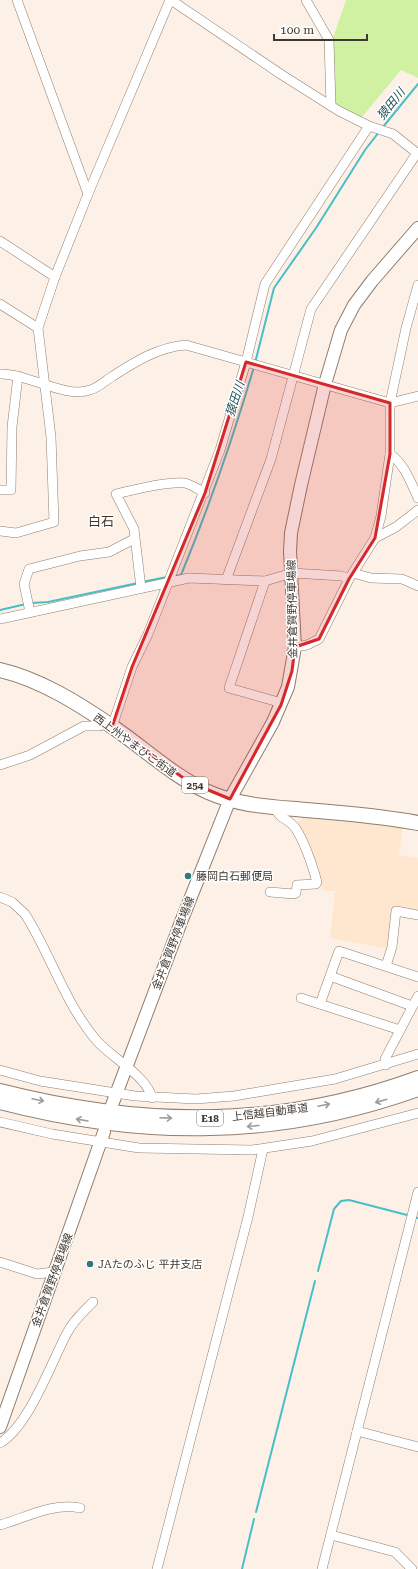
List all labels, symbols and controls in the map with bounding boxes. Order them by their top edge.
scale bar [274,16,367,42]
text: 100 m [280,23,314,37]
water label: 猿田川 [374,84,409,122]
water label: 猿田川 [223,378,248,418]
district label: 白石 [88,514,114,529]
street label: 金井倉賀野停車場線 [285,559,300,659]
street label: 西上州やまびこ街道 [91,711,179,780]
road number: 254 [182,777,208,793]
place label: 藤岡白石郵便局 [196,870,273,883]
marker: 藤岡白石郵便局 [183,871,193,881]
street label: 金井倉賀野停車場線 [150,895,197,992]
one-way arrow [31,1097,44,1105]
one-way arrow [375,1098,388,1105]
one-way arrow [317,1100,330,1108]
street label: 上信越自動車道 [231,1101,309,1124]
road number: E18 [197,1110,223,1126]
one-way arrow [159,1114,172,1121]
one-way arrow [76,1116,89,1124]
one-way arrow [247,1122,260,1130]
street label: 金井倉賀野停車場線 [29,1231,76,1329]
place label: JAたのふじ 平井支店 [98,1258,202,1271]
marker: JAたのふじ 平井支店 [85,1259,95,1269]

